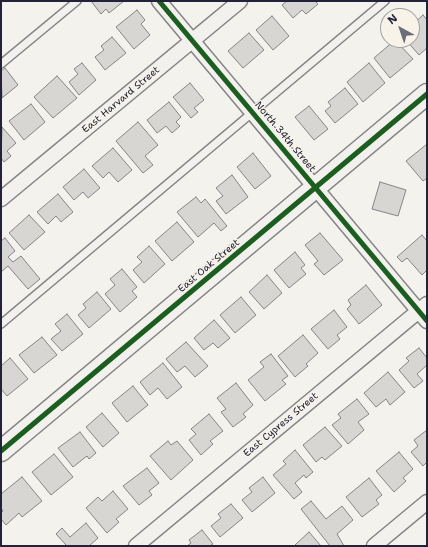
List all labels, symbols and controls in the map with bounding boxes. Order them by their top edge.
north arrow [380,8,420,48]
text: N [384,11,401,28]
street label: East Harvard Street [80,64,162,136]
street label: North 34th Street [252,99,318,175]
street label: East Oak Street [176,237,242,295]
street label: East Cypress Street [241,390,321,460]

